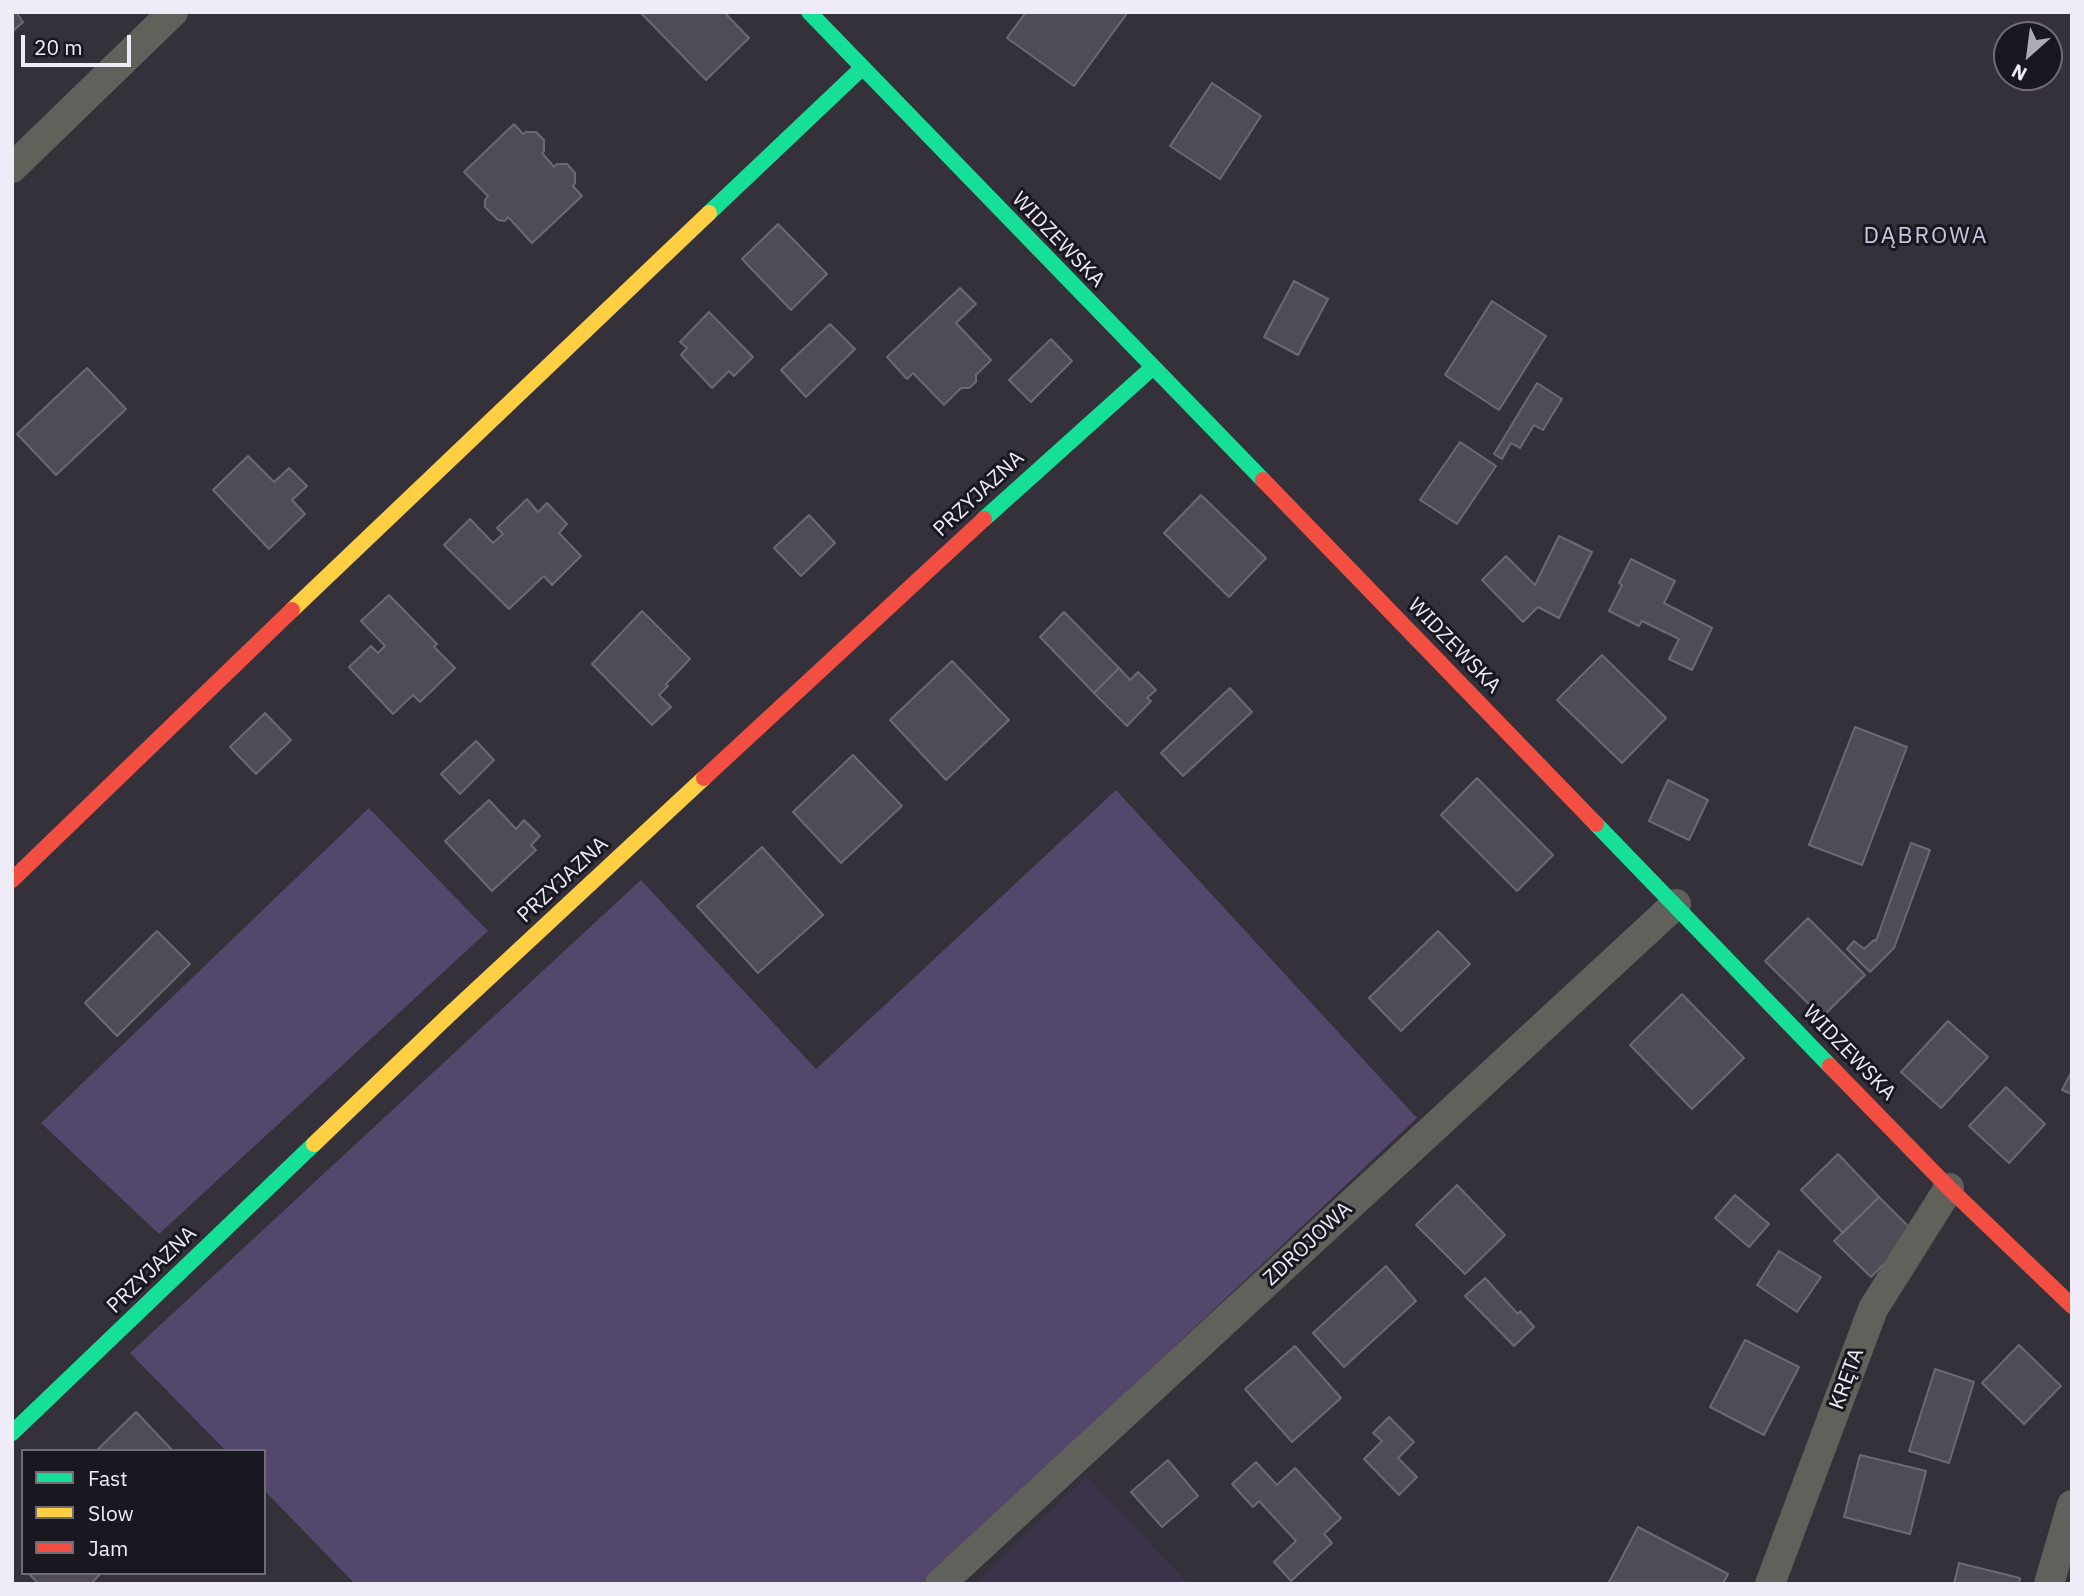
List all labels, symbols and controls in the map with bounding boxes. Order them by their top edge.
scale bar [24,21,135,65]
north arrow [1993,21,2063,91]
text: 20 m [34,33,83,61]
text: N [2007,59,2031,87]
street label: WIDZEWSKA [1006,187,1110,293]
district label: DĄBROWA [1864,222,1988,250]
street label: PRZYJAZNA [929,446,1029,542]
street label: WIDZEWSKA [1402,593,1506,699]
street label: PRZYJAZNA [513,832,613,928]
street label: WIDZEWSKA [1797,1000,1901,1106]
street label: ZDROJOWA [1259,1197,1357,1291]
street label: PRZYJAZNA [102,1221,202,1319]
street label: KRĘTA [1824,1345,1870,1413]
legend [21,1449,266,1575]
text: Fast [88,1464,128,1492]
text: Slow [88,1499,134,1527]
text: Jam [88,1534,128,1562]

